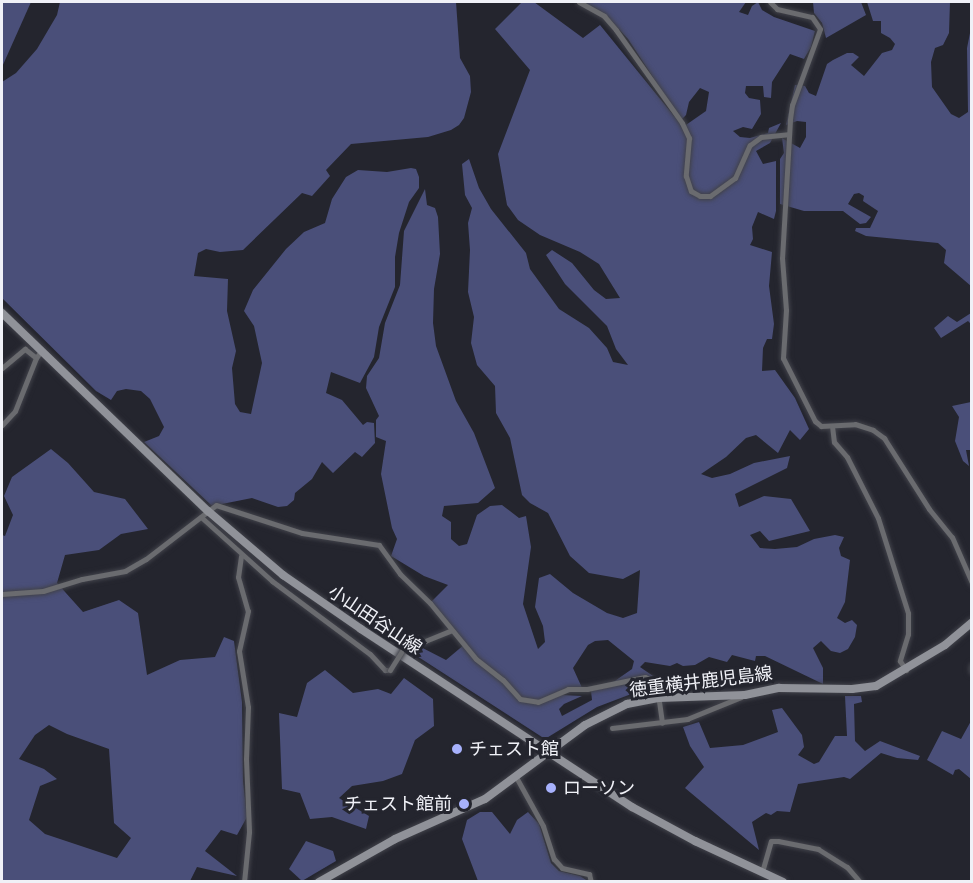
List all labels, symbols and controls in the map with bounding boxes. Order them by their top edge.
street label: 小山田谷山線 [324,581,426,659]
street label: 徳重横井鹿児島線 [628,663,774,701]
place label: チェスト館 [469,738,559,760]
marker: チェスト館 [450,742,464,756]
place label: ローソン [563,777,635,799]
marker: ローソン [544,781,558,795]
place label: チェスト館前 [344,793,452,815]
marker: チェスト館前 [457,797,471,811]

